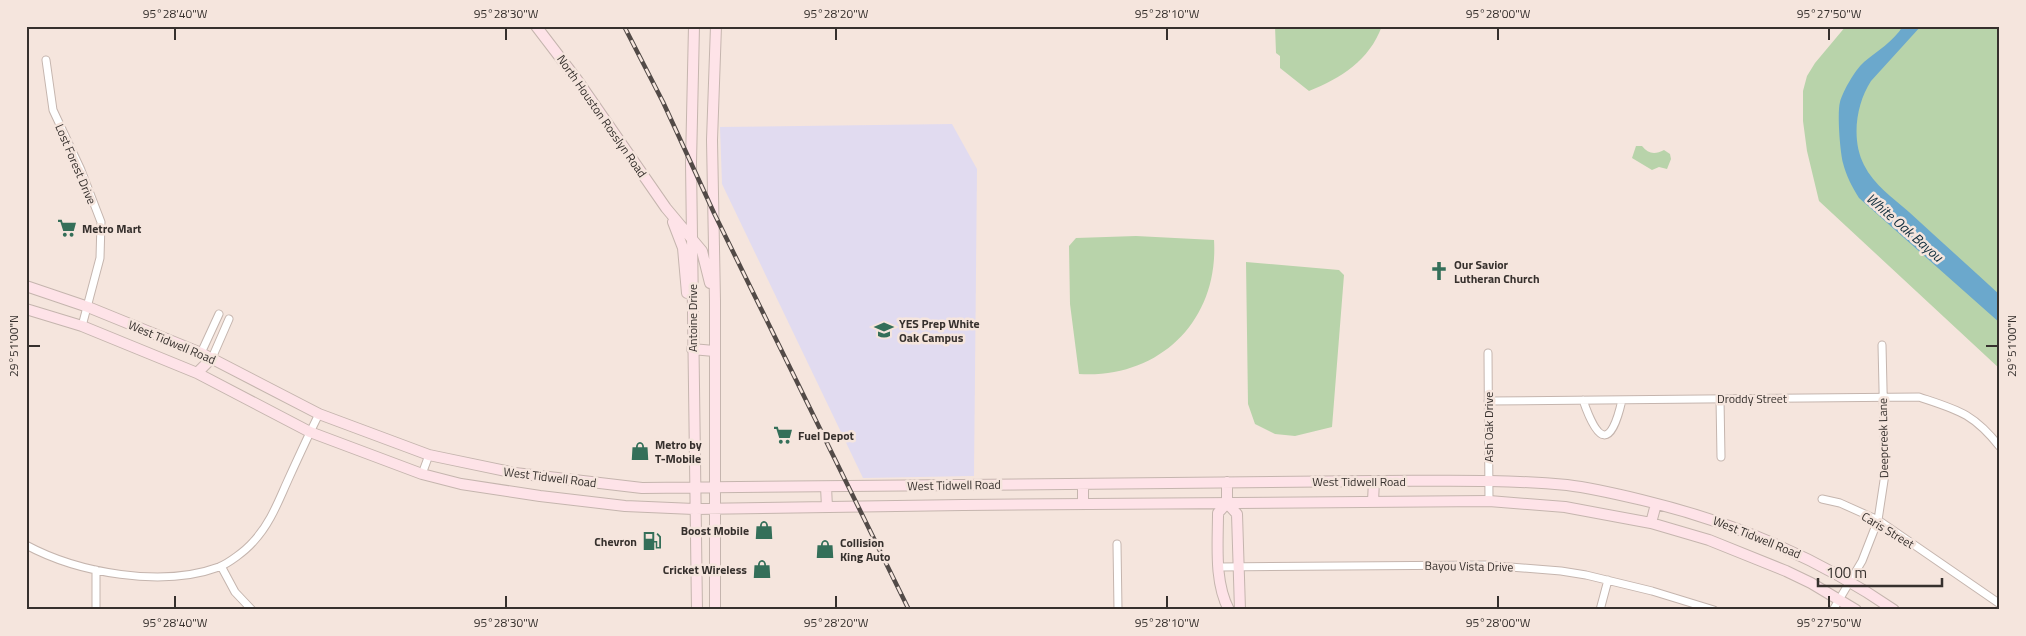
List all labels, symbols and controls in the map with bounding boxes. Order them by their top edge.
text: 95°28'40"W [143,4,208,23]
text: 95°28'30"W [474,4,539,23]
text: 95°28'20"W [804,4,869,23]
text: 95°28'10"W [1135,4,1200,23]
text: 95°28'00"W [1466,4,1531,23]
text: 95°27'50"W [1797,4,1862,23]
street label: North Houston Rosslyn Road [552,51,652,181]
street label: Lost Forest Drive [51,121,101,207]
water label: White Oak Bayou [1862,188,1949,267]
supermarket icon: Metro Mart [56,217,78,239]
place label: Metro Mart [82,219,142,238]
place label: Our Savior Lutheran Church [1454,255,1540,288]
church icon: Our Savior Lutheran Church [1428,260,1450,282]
street label: Antoine Drive [683,284,702,352]
place label: YES Prep White Oak Campus [899,314,980,347]
text: 29°51'00"N [4,315,23,377]
street label: West Tidwell Road [125,315,219,369]
text: 29°51'00"N [2002,315,2021,377]
school or university icon: YES Prep White Oak Campus [873,319,895,341]
street label: Droddy Street [1717,389,1788,408]
street label: Ash Oak Drive [1479,392,1498,462]
street label: Deepcreek Lane [1873,398,1893,478]
supermarket icon: Fuel Depot [772,424,794,446]
place label: Fuel Depot [798,426,855,445]
place label: Metro by T-Mobile [655,435,702,468]
shop icon: Metro by T-Mobile [629,440,651,462]
street label: West Tidwell Road [502,462,598,492]
street label: West Tidwell Road [1312,472,1406,491]
street label: West Tidwell Road [907,475,1001,495]
street label: Caris Street [1858,507,1919,554]
street label: West Tidwell Road [1710,511,1804,563]
shop icon: Boost Mobile [753,519,775,541]
place label: Boost Mobile [681,521,749,540]
fuel station icon: Chevron [641,530,663,552]
place label: Chevron [594,532,637,551]
place label: Collision King Auto [840,533,891,566]
shop icon: Collision King Auto [814,538,836,560]
street label: Bayou Vista Drive [1424,556,1514,576]
scale bar [1818,556,1942,588]
shop icon: Cricket Wireless [751,558,773,580]
place label: Cricket Wireless [663,560,747,579]
text: 100 m [1826,561,1867,584]
text: 95°28'40"W [143,613,208,632]
text: 95°28'30"W [474,613,539,632]
text: 95°28'20"W [804,613,869,632]
text: 95°28'10"W [1135,613,1200,632]
text: 95°28'00"W [1466,613,1531,632]
text: 95°27'50"W [1797,613,1862,632]

